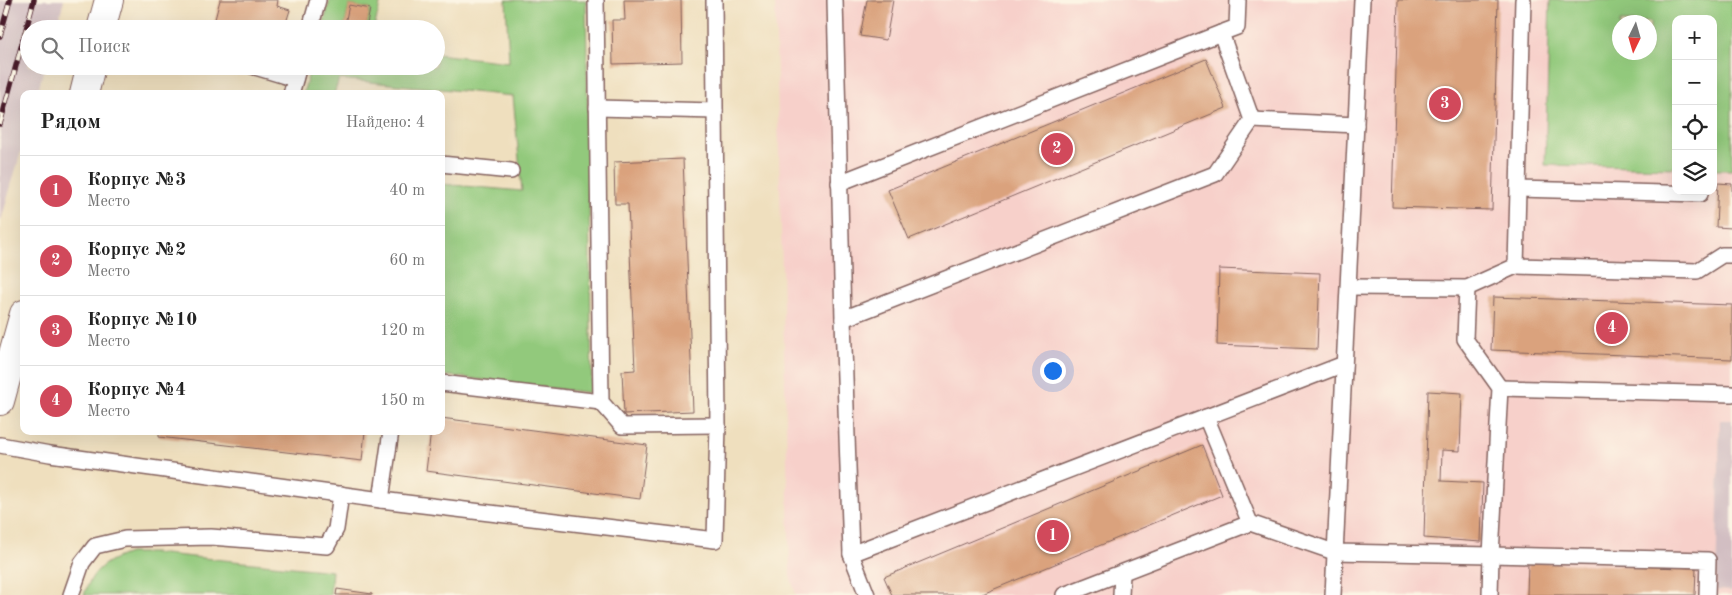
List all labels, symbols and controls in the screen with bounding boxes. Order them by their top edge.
north arrow [1612,15,1657,60]
map controls [1672,15,1717,195]
button: + [1672,15,1717,60]
search box [20,20,445,75]
icon: search [38,34,66,62]
text: Поиск [78,38,130,57]
button: − [1672,60,1717,105]
pin: 3 [1429,85,1461,123]
button: locate [1672,105,1717,150]
text: Рядом [40,112,101,133]
text: Найдено: 4 [346,115,425,131]
pin: 2 [1041,130,1073,168]
button: layers [1672,150,1717,195]
text: Корпус №3 [87,171,186,190]
text: 1 [51,183,61,199]
text: 40 m [389,183,425,199]
text: Место [87,194,130,210]
text: Корпус №2 [87,241,186,260]
text: 2 [51,253,61,269]
text: 60 m [389,253,425,269]
text: Место [87,264,130,280]
pin: 4 [1596,309,1628,347]
text: Корпус №10 [87,311,197,330]
text: 3 [51,323,61,339]
text: 120 m [380,323,425,339]
text: Место [87,334,130,350]
your location [1040,358,1066,384]
text: Корпус №4 [87,381,186,400]
text: 4 [51,393,61,409]
text: 150 m [380,393,425,409]
text: Место [87,404,130,420]
pin: 1 [1037,517,1069,555]

